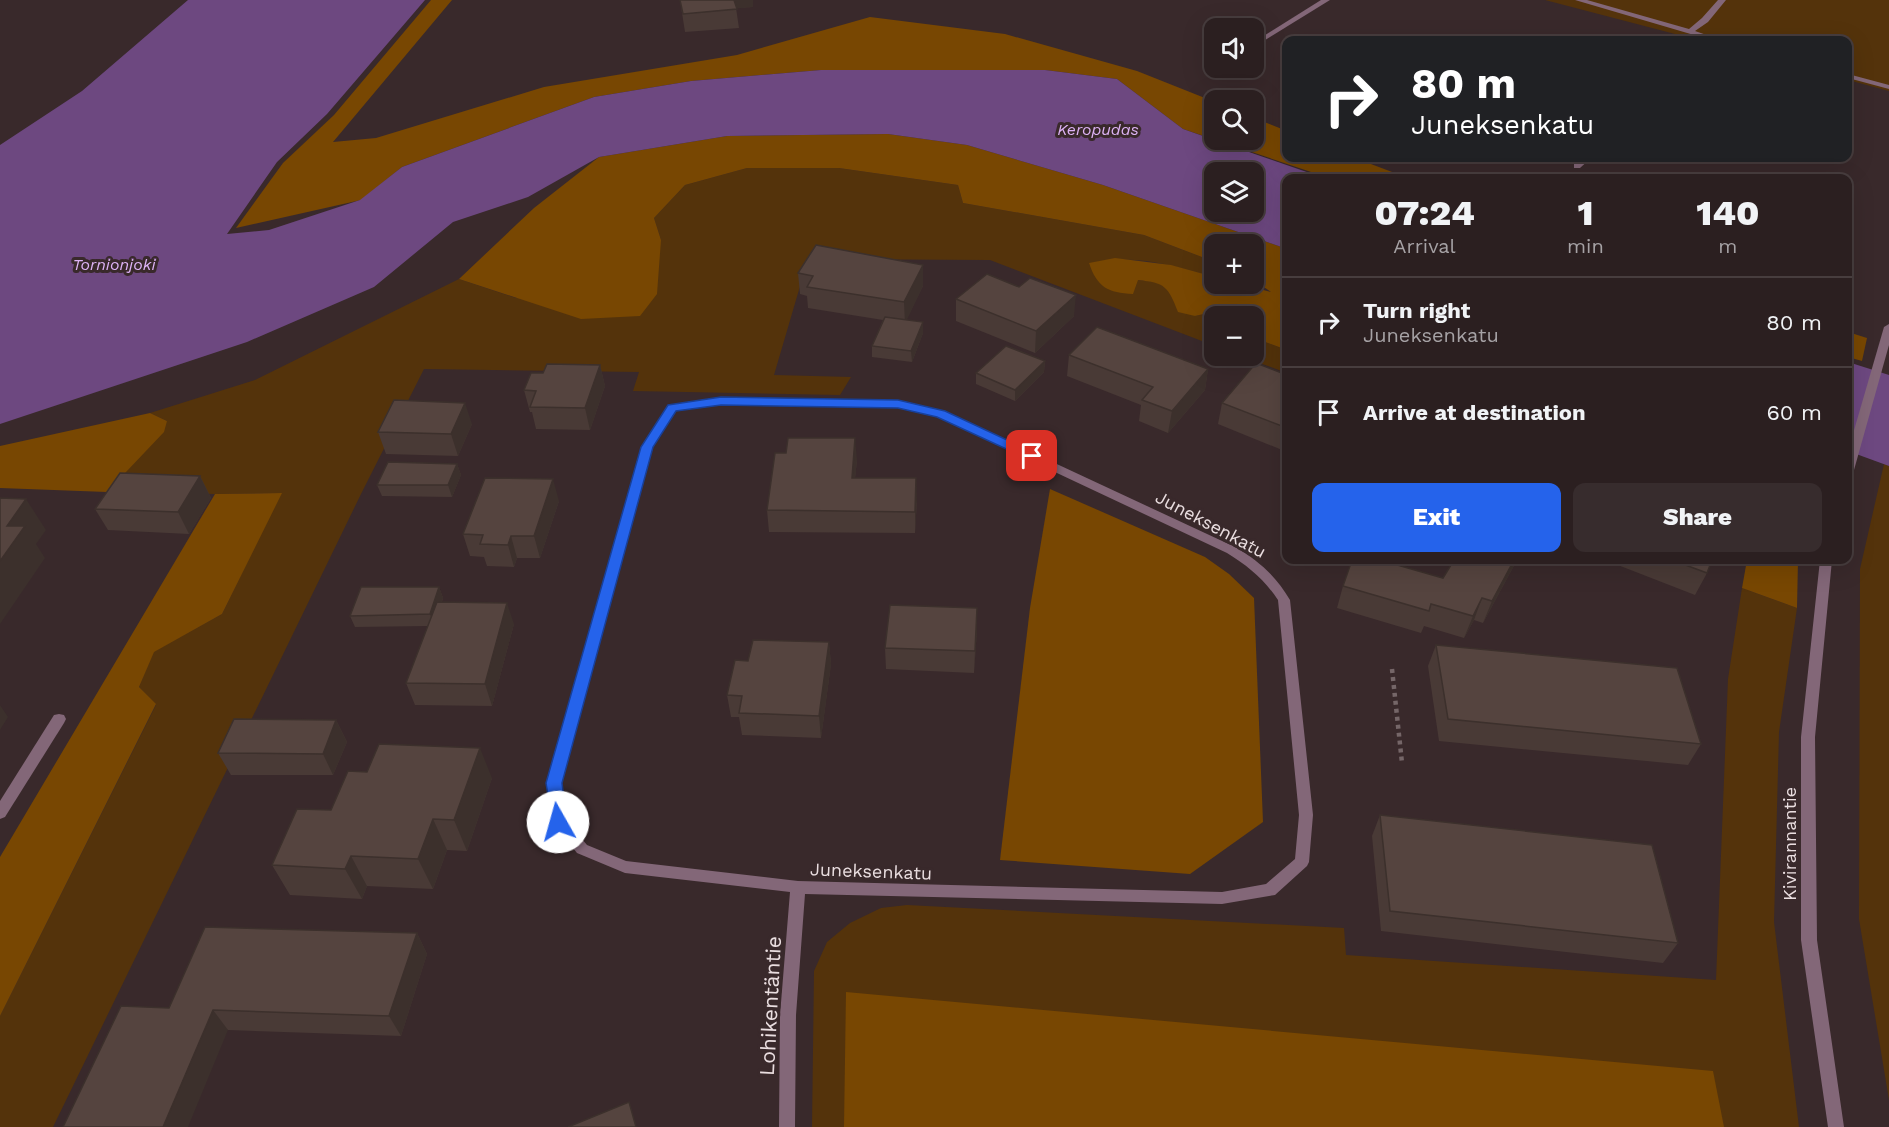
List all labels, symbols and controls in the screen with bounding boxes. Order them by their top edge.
map controls [1204,18,1264,366]
button: sound [1204,18,1264,78]
text: 80 m [1411,59,1516,108]
icon: right [1312,60,1390,138]
button: search [1204,90,1264,150]
text: Juneksenkatu [1411,109,1594,141]
water label: Keropudas [1057,120,1139,139]
button: layers [1204,162,1264,222]
text: 07:24 [1374,192,1475,234]
text: 1 [1577,192,1593,234]
text: 140 [1696,192,1760,234]
button: + [1204,234,1264,294]
text: Arrival [1393,234,1456,258]
text: min [1567,234,1604,258]
text: m [1718,234,1737,258]
water label: Tornionjoki [72,255,156,274]
text: Turn right [1363,298,1470,323]
button: − [1204,306,1264,366]
icon: right [1312,306,1345,339]
text: 80 m [1766,310,1822,335]
text: Juneksenkatu [1363,323,1499,347]
icon: arrive [1312,396,1345,429]
text: Arrive at destination [1363,400,1586,425]
text: 60 m [1766,400,1822,425]
pin [1006,430,1057,481]
icon: arrive [1015,439,1048,472]
button: Exit [1312,483,1561,552]
button: Share [1573,483,1822,552]
street label: Juneksenkatu [1152,486,1270,562]
street label: Kivirannantie [1779,787,1800,901]
position arrow [526,790,590,854]
street label: Juneksenkatu [810,858,932,884]
street label: Lohikentäntie [754,935,786,1077]

